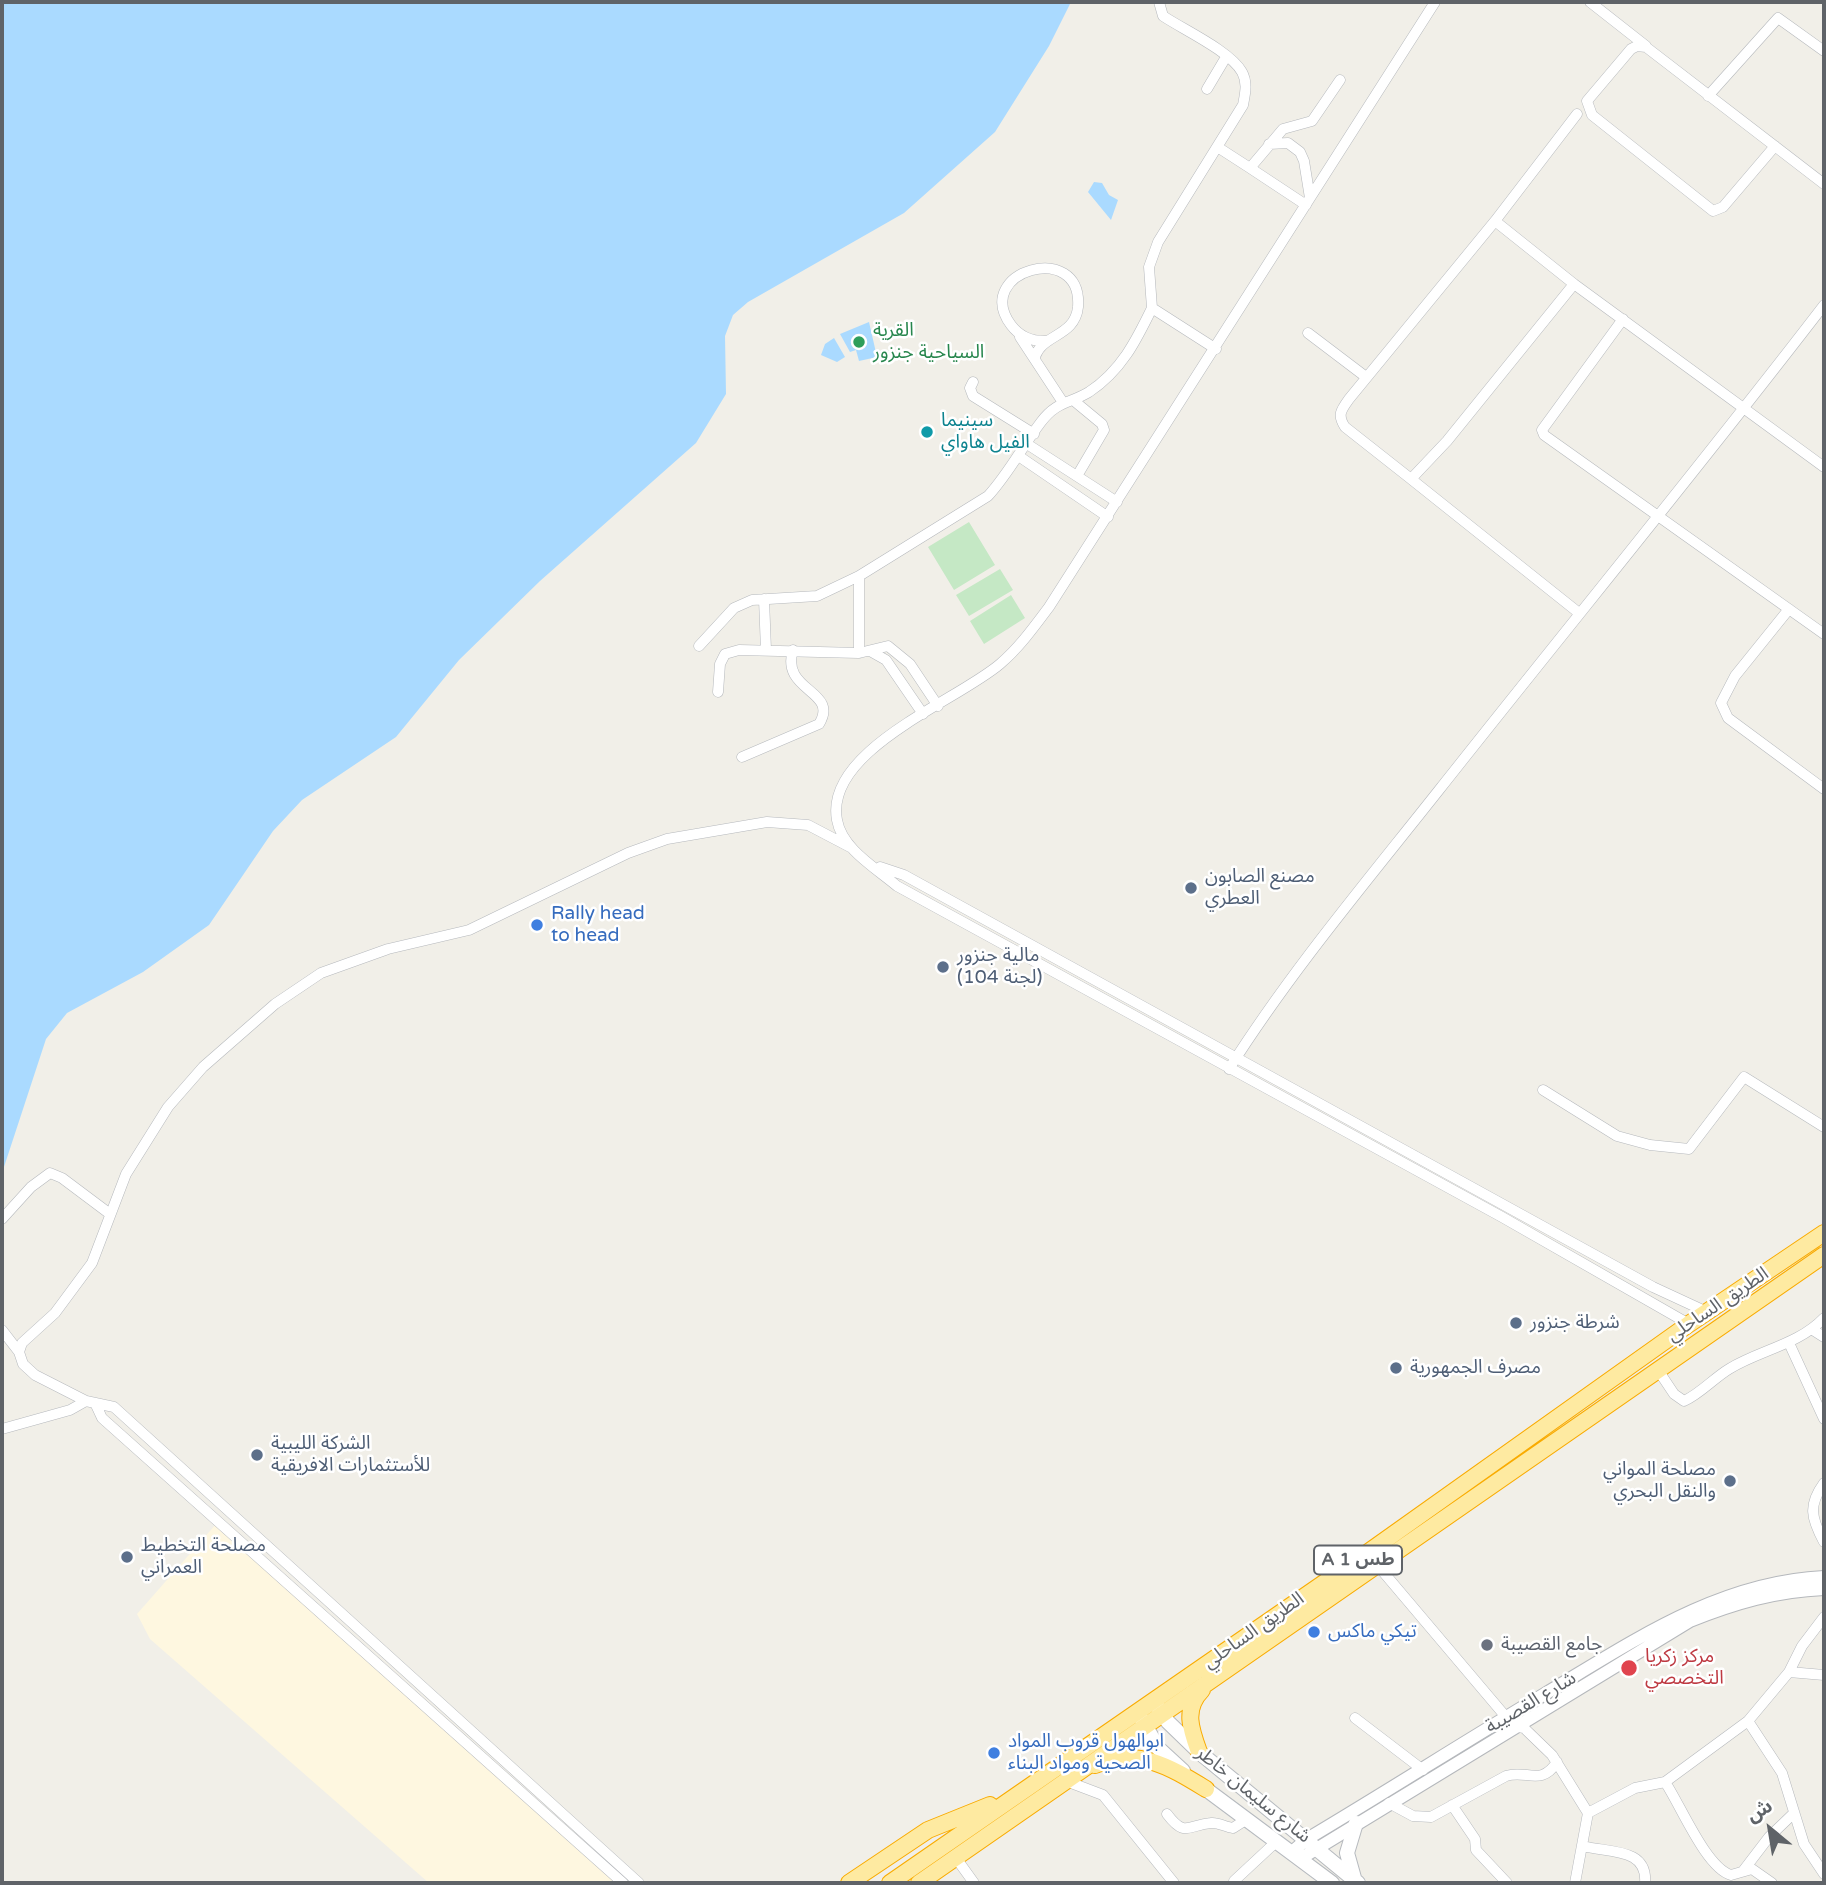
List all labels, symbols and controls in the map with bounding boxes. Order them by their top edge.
place label: القرية السياحية جنزور [873,320,984,364]
marker: القرية السياحية جنزور [851,334,867,350]
place label: سينيما الفيل هاواي [941,410,1030,454]
marker: سينيما الفيل هاواي [919,424,935,440]
place label: مصنع الصابون العطري [1205,866,1315,910]
marker: مصنع الصابون العطري [1183,880,1199,896]
place label: Rally head to head [551,903,645,947]
marker: Rally head to head [529,917,545,933]
place label: مالية جنزور (لجنة 104) [957,945,1042,989]
marker: مالية جنزور (لجنة 104) [935,959,951,975]
street label: الطريق الساحلي [1663,1263,1773,1347]
place label: شرطة جنزور [1530,1312,1620,1334]
marker: شرطة جنزور [1508,1315,1524,1331]
place label: مصرف الجمهورية [1410,1357,1541,1379]
marker: مصرف الجمهورية [1388,1360,1404,1376]
place label: الشركة الليبية للأستثمارات الافريقية [271,1433,430,1477]
marker: الشركة الليبية للأستثمارات الافريقية [249,1447,265,1463]
place label: مصلحة المواني والنقل البحري [1603,1459,1716,1503]
marker: مصلحة المواني والنقل البحري [1722,1473,1738,1489]
place label: مصلحة التخطيط العمراني [141,1535,266,1579]
road number: A 1 طس [1314,1546,1402,1574]
marker: مصلحة التخطيط العمراني [119,1549,135,1565]
street label: الطريق الساحلي [1199,1588,1309,1674]
place label: تيكي ماكس [1328,1621,1417,1643]
marker: تيكي ماكس [1306,1624,1322,1640]
place label: جامع القصيبة [1501,1634,1602,1656]
marker: جامع القصيبة [1479,1637,1495,1653]
place label: مركز زكريا التخصصي [1645,1646,1724,1690]
marker: مركز زكريا التخصصي [1619,1658,1639,1678]
street label: شارع القصيبة [1482,1667,1580,1739]
place label: ابوالهول قروب المواد الصحية ومواد البناء [1008,1731,1164,1775]
street label: شارع سليمان خاطر [1191,1742,1315,1848]
marker: ابوالهول قروب المواد الصحية ومواد البناء [986,1745,1002,1761]
north arrow [1735,1794,1805,1864]
text: ش [1743,1795,1776,1827]

